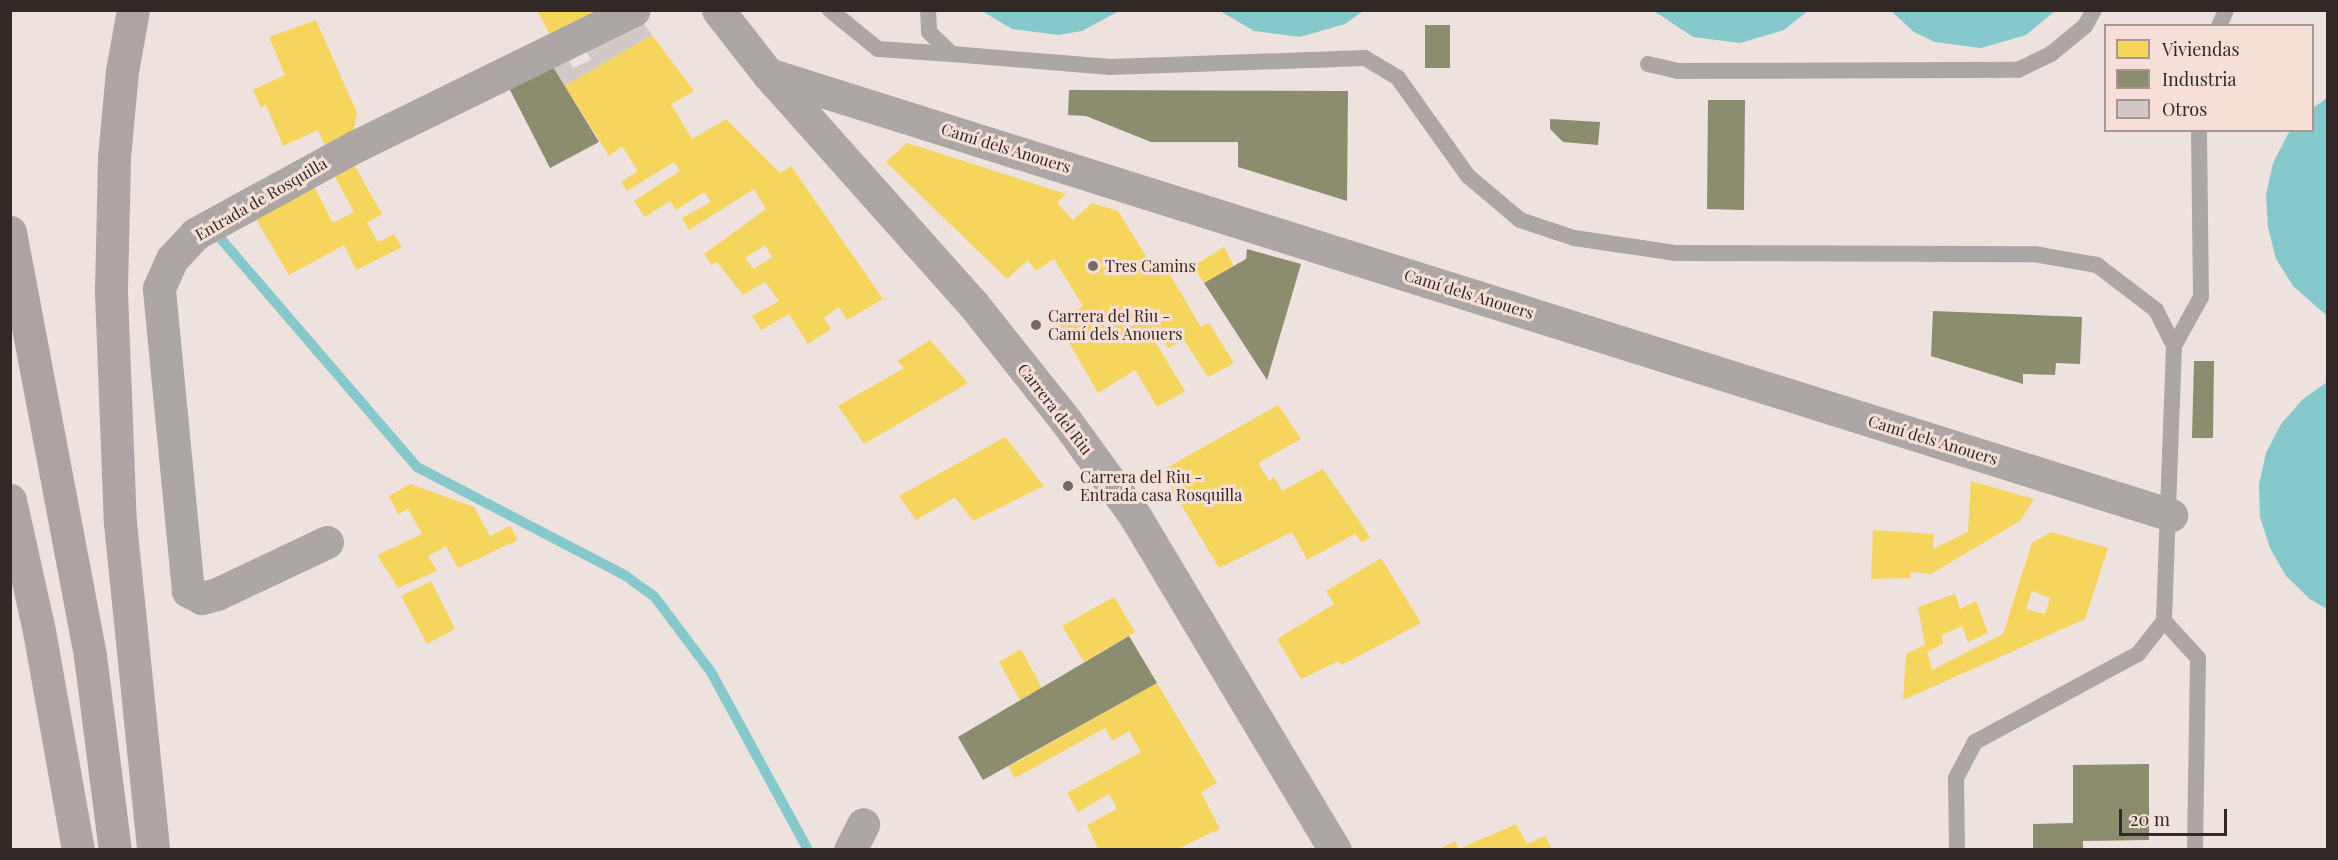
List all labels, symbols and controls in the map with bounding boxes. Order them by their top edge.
legend [2104,24,2314,132]
text: Viviendas [2162,37,2240,61]
text: Industria [2162,67,2236,91]
text: Otros [2162,97,2207,121]
street label: Camí dels Anouers [939,119,1073,177]
street label: Entrada de Rosquilla [192,153,330,245]
place label: Tres Camins [1105,256,1196,276]
marker: Tres Camins [1086,259,1100,273]
street label: Camí dels Anouers [1402,265,1536,323]
place label: Carrera del Riu - Camí dels Anouers [1048,306,1183,344]
marker: Carrera del Riu - Camí dels Anouers [1029,318,1043,332]
street label: Carrera del Riu [1013,360,1097,458]
street label: Camí dels Anouers [1866,411,2000,469]
place label: Carrera del Riu - Entrada casa Rosquilla [1080,467,1243,505]
marker: Carrera del Riu - Entrada casa Rosquilla [1061,479,1075,493]
scale bar [2122,797,2230,835]
text: 20 m [2130,807,2170,831]

